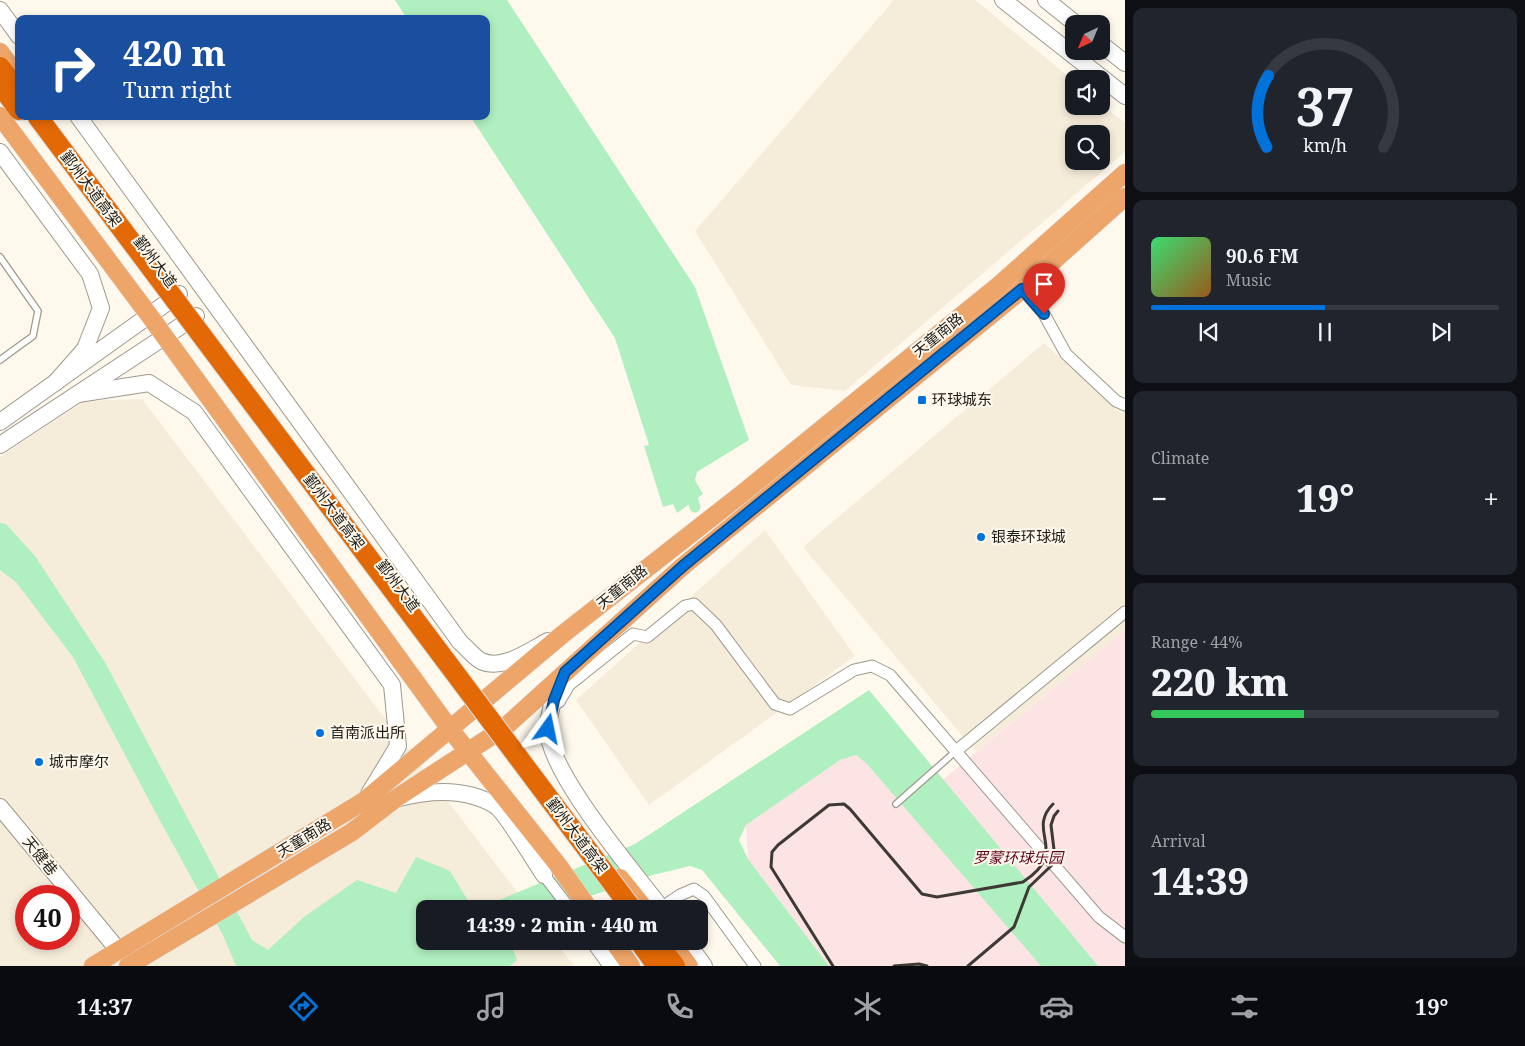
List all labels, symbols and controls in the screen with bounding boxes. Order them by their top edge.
north arrow [1065,15,1110,60]
map controls [1065,15,1110,170]
text: 420 m [123,29,226,76]
icon: right [40,35,105,100]
button: sound [1065,70,1110,115]
text: 37 [1296,70,1354,141]
text: Turn right [123,74,232,104]
button: search [1065,125,1110,170]
text: km/h [1303,133,1347,157]
street label: 鄞州大道高架 [57,146,127,230]
street label: 鄞州大道 [130,231,182,291]
text: 90.6 FM [1226,243,1299,269]
pin [1023,263,1065,314]
text: Music [1226,269,1271,291]
icon: arrive [1030,270,1058,298]
street label: 天童南路 [908,308,967,361]
icon: previous [1195,318,1223,346]
icon: pause [1311,318,1339,346]
icon: next [1427,318,1455,346]
place label: 环球城东 [932,389,992,409]
marker: 环球城东 [916,394,928,406]
text: Climate [1151,447,1209,469]
street label: 鄞州大道高架 [300,469,370,553]
text: 19° [1296,471,1354,523]
text: − [1151,479,1167,517]
text: + [1483,479,1499,517]
place label: 银泰环球城 [991,526,1066,546]
marker: 银泰环球城 [975,531,987,543]
street label: 鄞州大道 [373,555,425,615]
street label: 天童南路 [592,560,651,613]
text: Range · 44% [1151,631,1243,653]
text: 220 km [1151,655,1289,707]
position arrow [521,702,573,754]
place label: 首南派出所 [330,722,405,742]
marker: 首南派出所 [314,727,326,739]
place label: 城市摩尔 [49,751,109,771]
marker: 城市摩尔 [33,756,45,768]
street label: 鄞州大道高架 [543,793,613,877]
street label: 天童南路 [273,813,334,861]
text: Arrival [1151,830,1206,852]
street label: 天健巷 [19,832,63,879]
park label: 罗蒙环球乐园 [973,847,1065,867]
text: 14:39 [1151,854,1249,906]
speed limit sign: 40 [15,885,80,950]
text: 14:39 · 2 min · 440 m [466,912,658,938]
icon: directions [286,989,321,1024]
icon: music [474,989,509,1024]
icon: phone [662,989,697,1024]
icon: climate [850,989,885,1024]
icon: car [1039,989,1074,1024]
icon: filters [1227,989,1262,1024]
text: 14:37 [77,991,133,1021]
text: 19° [1415,991,1448,1021]

